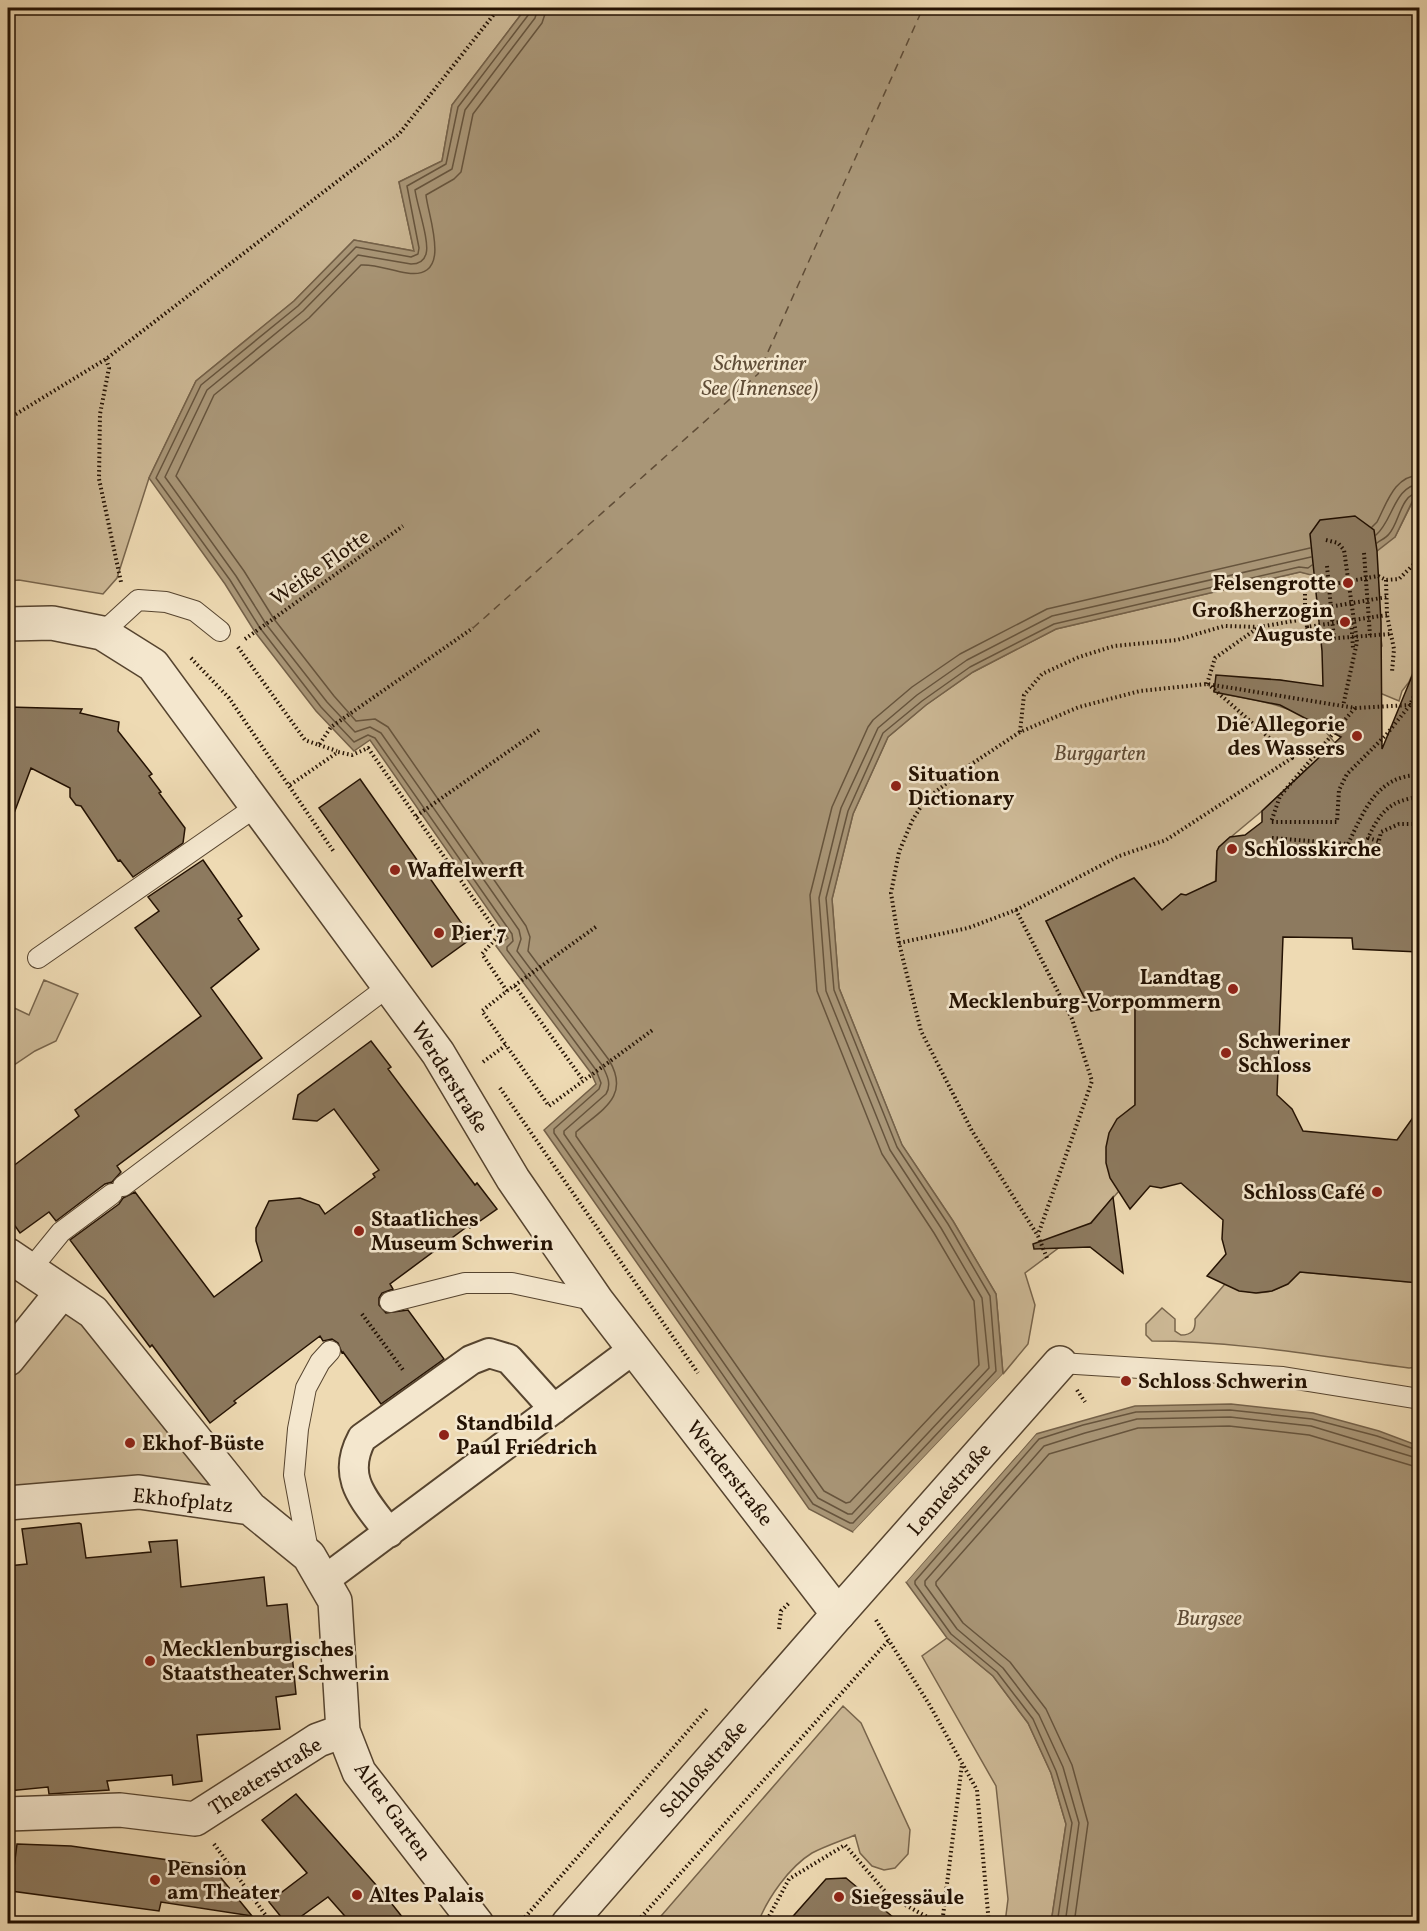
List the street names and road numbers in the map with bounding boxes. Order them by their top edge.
street label: Weiße Flotte [265,523,377,613]
street label: Werderstraße [403,1016,495,1139]
street label: Werderstraße [678,1415,779,1533]
street label: Lennéstraße [902,1437,999,1543]
street label: Ekhofplatz [131,1482,235,1521]
street label: Schloßstraße [653,1715,755,1825]
street label: Theaterstraße [204,1731,328,1824]
street label: Alter Garten [346,1757,437,1867]

